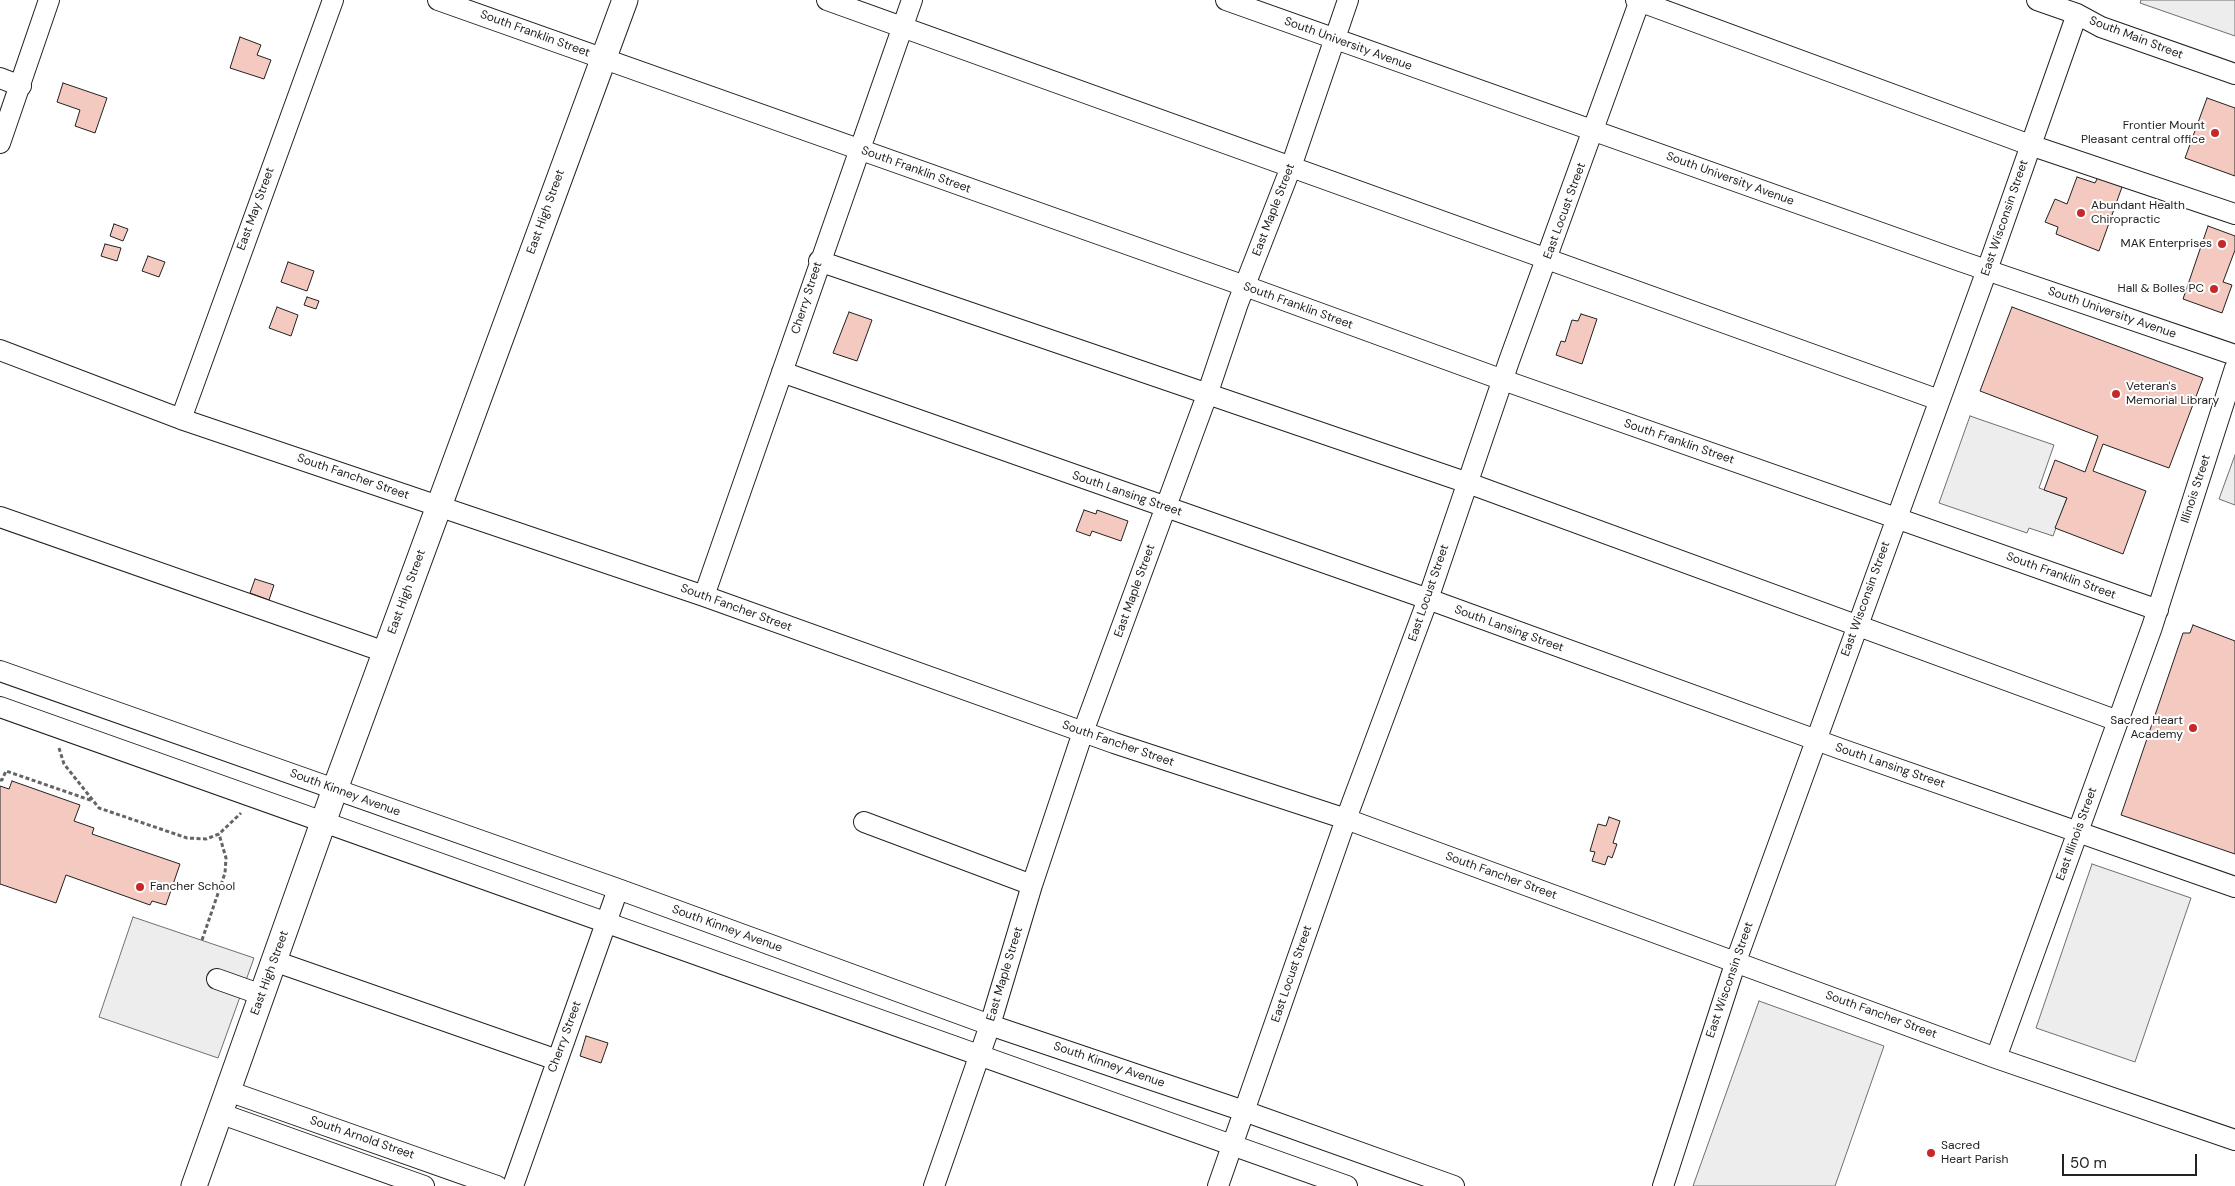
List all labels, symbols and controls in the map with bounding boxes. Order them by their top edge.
street label: South Franklin Street [478,7,592,61]
street label: South Main Street [2087,13,2185,63]
street label: South University Avenue [1282,14,1414,74]
place label: Frontier Mount Pleasant central office [2081,119,2205,147]
marker: Frontier Mount Pleasant central office [2209,127,2221,139]
street label: South Franklin Street [859,143,973,197]
street label: South University Avenue [1664,149,1796,209]
street label: East Wisconsin Street [1978,158,2032,278]
street label: East Locust Street [1541,161,1589,261]
street label: East Maple Street [1250,162,1298,258]
street label: East May Street [234,166,278,252]
street label: East High Street [524,168,568,256]
place label: Abundant Health Chiropractic [2091,199,2185,227]
marker: Abundant Health Chiropractic [2075,207,2087,219]
place label: MAK Enterprises [2121,237,2212,251]
marker: MAK Enterprises [2216,238,2228,250]
street label: Cherry Street [789,260,825,336]
street label: South Franklin Street [1241,279,1355,333]
place label: Hall & Bolles PC [2117,282,2204,296]
marker: Hall & Bolles PC [2208,283,2220,295]
street label: South University Avenue [2046,284,2178,342]
place label: Veteran's Memorial Library [2126,380,2219,408]
marker: Veteran's Memorial Library [2110,388,2122,400]
street label: South Franklin Street [1622,416,1736,468]
street label: South Fancher Street [295,451,411,503]
street label: Illinois Street [2178,453,2214,525]
street label: South Lansing Street [1070,468,1184,520]
street label: East Wisconsin Street [1838,540,1894,658]
street label: East Maple Street [1112,543,1158,639]
street label: East Locust Street [1406,543,1452,643]
street label: East High Street [385,548,429,636]
street label: South Franklin Street [2004,549,2118,603]
street label: South Fancher Street [678,581,794,635]
street label: South Lansing Street [1452,603,1566,655]
place label: Sacred Heart Academy [2110,714,2183,742]
street label: South Fancher Street [1060,718,1176,770]
marker: Sacred Heart Academy [2187,722,2199,734]
street label: South Lansing Street [1833,740,1947,792]
street label: South Kinney Avenue [288,766,402,820]
street label: East Illinois Street [2053,785,2101,883]
street label: South Fancher Street [1443,849,1559,903]
place label: Fancher School [150,880,235,894]
marker: Fancher School [134,881,146,893]
street label: South Kinney Avenue [670,902,784,956]
street label: East Wisconsin Street [1703,920,1757,1040]
street label: East Locust Street [1269,924,1315,1024]
street label: East Maple Street [984,925,1026,1023]
street label: East High Street [248,929,292,1017]
street label: South Fancher Street [1823,988,1939,1042]
street label: Cherry Street [545,999,585,1075]
street label: South Kinney Avenue [1052,1039,1166,1091]
street label: South Arnold Street [308,1113,416,1163]
place label: Sacred Heart Parish [1941,1139,2008,1167]
scale bar [2065,1144,2200,1176]
marker: Sacred Heart Parish [1925,1147,1937,1159]
text: 50 m [2070,1153,2107,1173]

